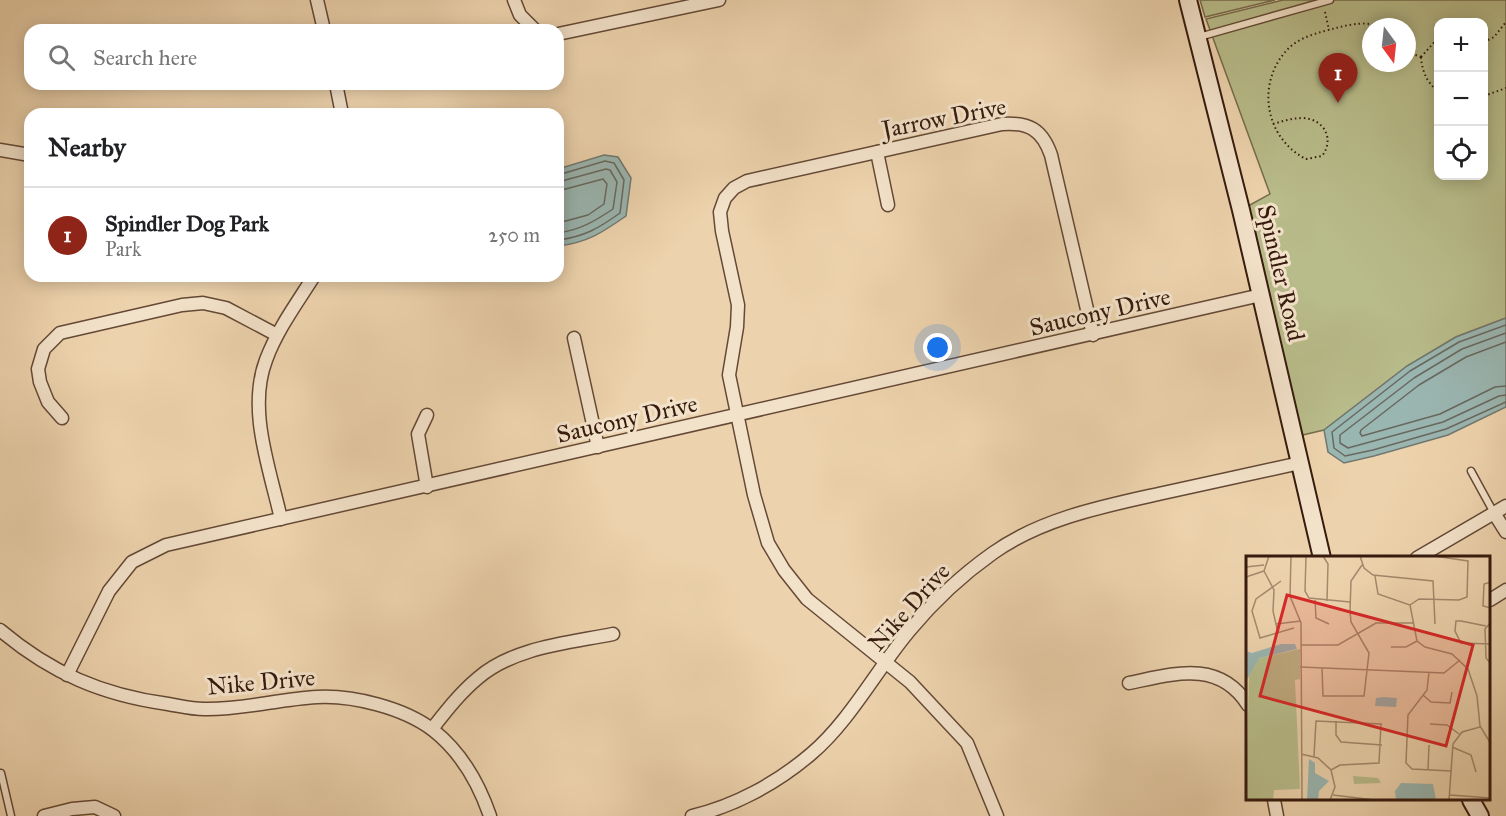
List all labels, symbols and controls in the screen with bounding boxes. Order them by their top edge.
north arrow [1362,18,1416,72]
map controls [1434,18,1488,180]
button: + [1434,18,1488,72]
search box [24,24,564,90]
icon: search [45,41,78,74]
text: Search here [93,44,197,71]
pin: 1 [1318,54,1358,103]
button: − [1434,72,1488,126]
street label: Jarrow Drive [876,91,1009,145]
button: locate [1434,126,1488,180]
text: Nearby [48,131,126,163]
street label: Spindler Road [1251,202,1311,344]
text: Spindler Dog Park [105,210,269,237]
text: 1 [64,223,71,247]
text: 250 m [488,223,540,247]
text: Park [105,237,141,261]
street label: Saucony Drive [1027,281,1173,343]
your location [923,333,952,362]
street label: Saucony Drive [554,388,700,450]
inset map [1246,556,1491,801]
street label: Nike Drive [862,557,956,657]
street label: Nike Drive [206,662,316,702]

